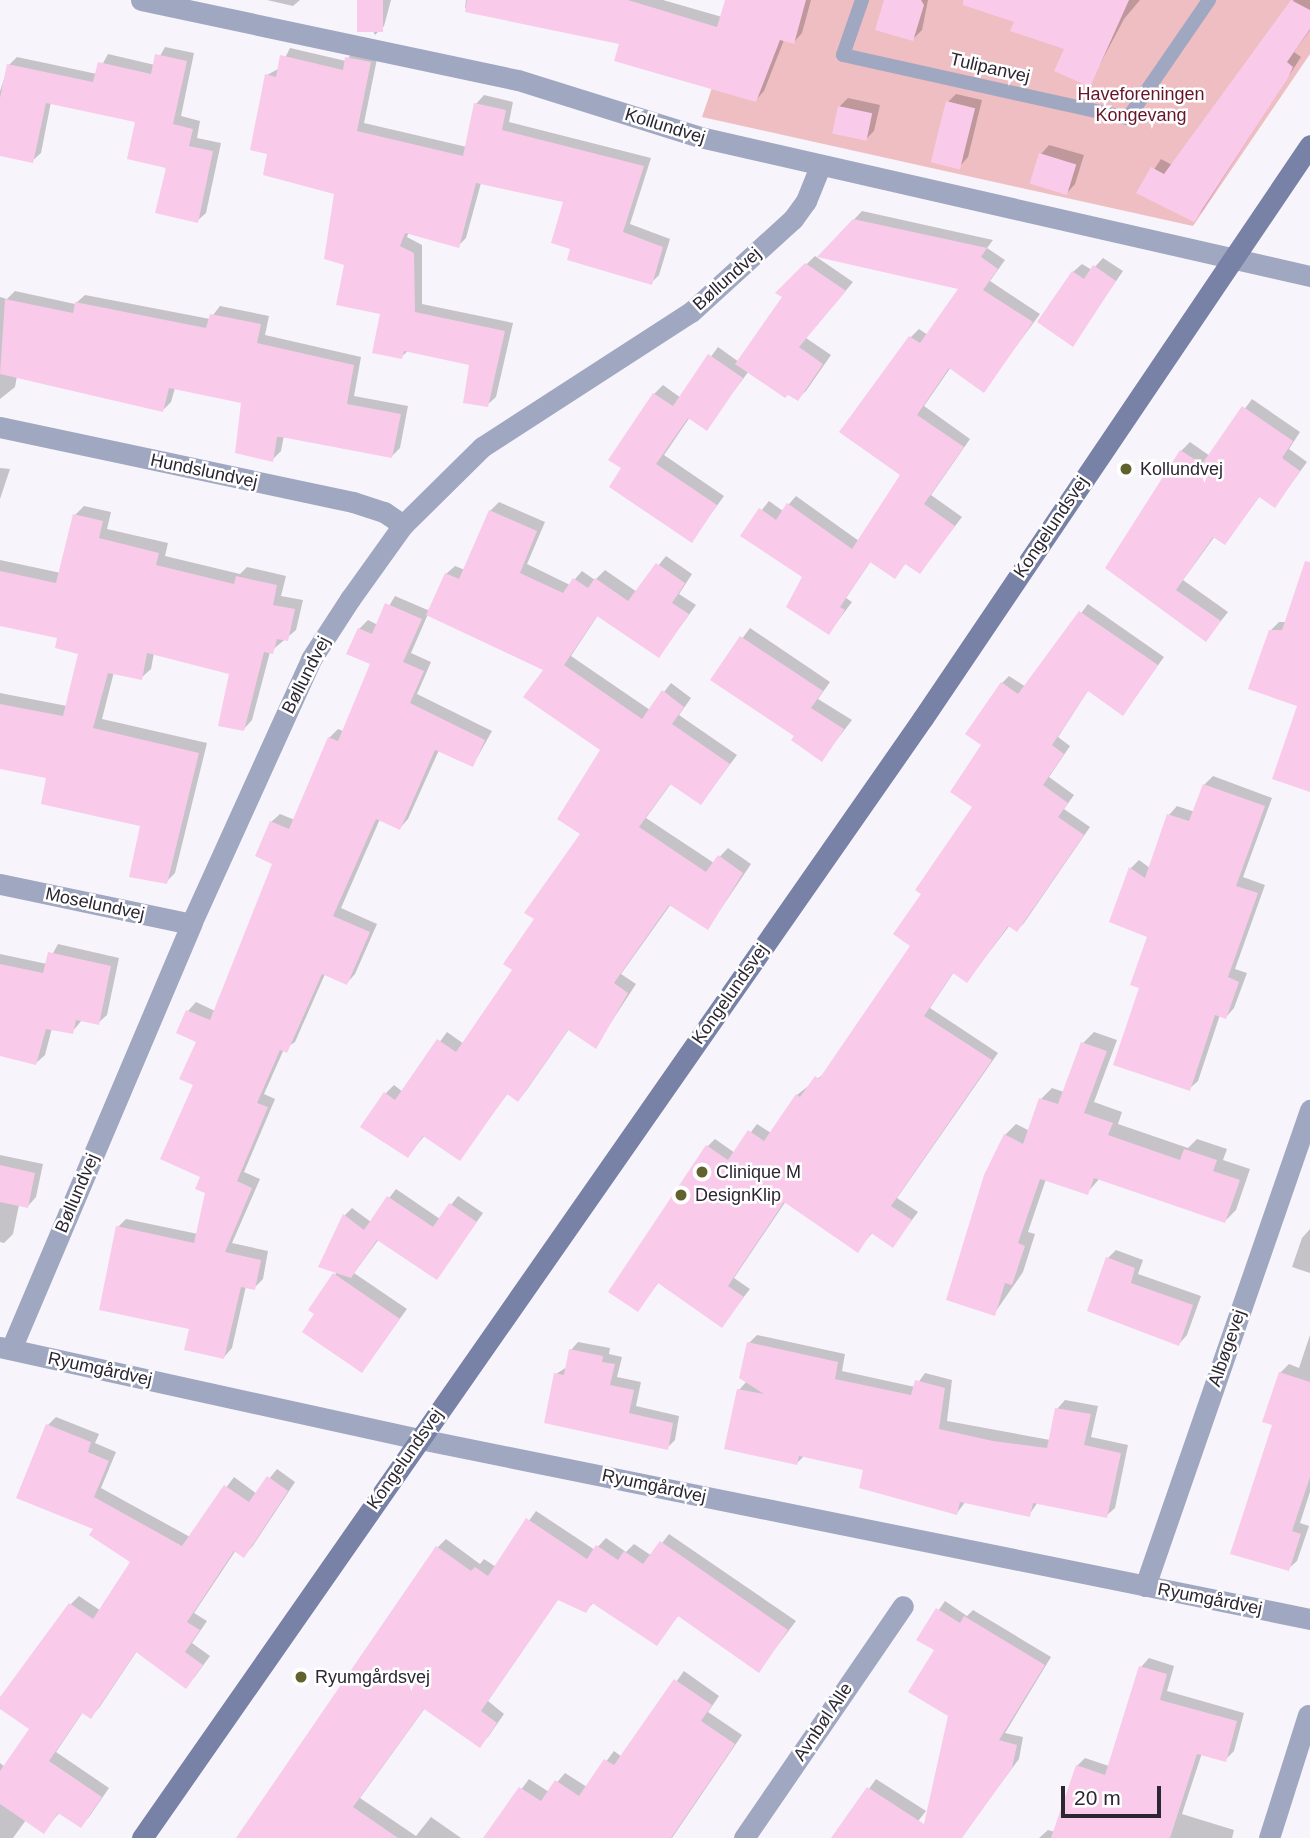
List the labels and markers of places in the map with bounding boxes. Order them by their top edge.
place label: Kollundvej [1140,458,1223,480]
marker: Kollundvej [1118,461,1134,477]
place label: Clinique M [716,1161,801,1183]
marker: Clinique M [694,1164,710,1180]
place label: DesignKlip [695,1184,781,1206]
marker: DesignKlip [673,1187,689,1203]
place label: Ryumgårdsvej [315,1666,430,1688]
marker: Ryumgårdsvej [293,1669,309,1685]

